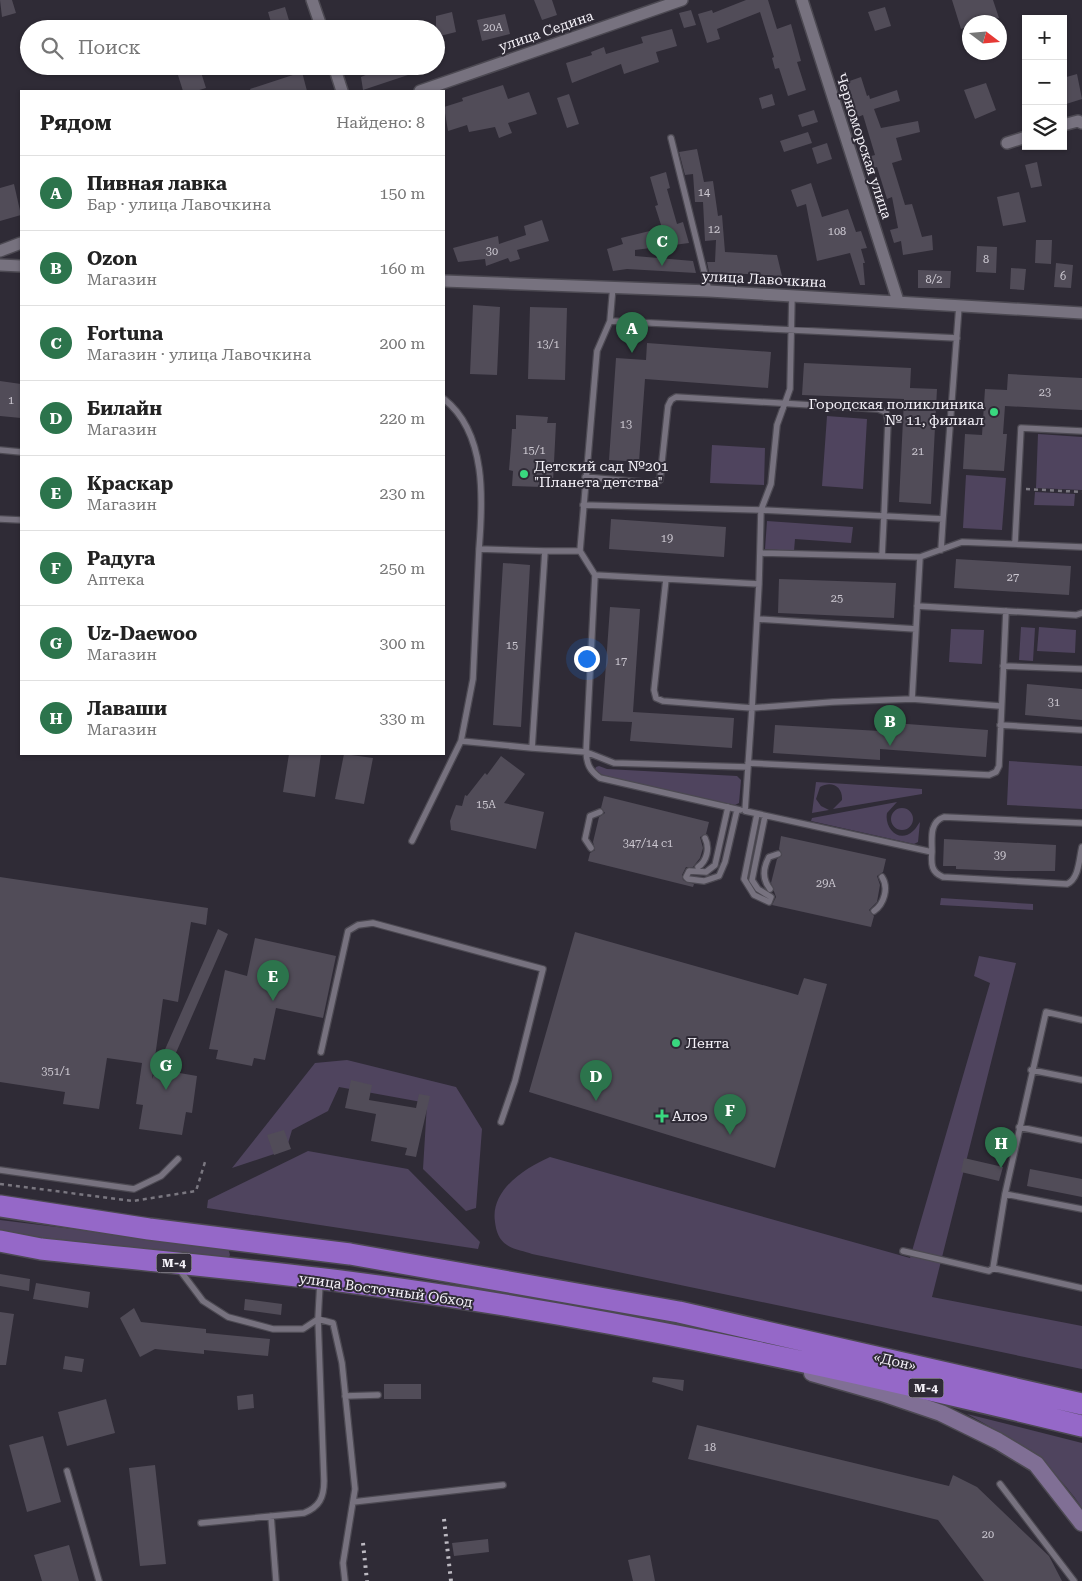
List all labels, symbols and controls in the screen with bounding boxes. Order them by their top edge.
street label: улица Седина [497,7,596,55]
north arrow [962,15,1007,60]
map controls [1022,15,1067,150]
button: + [1022,15,1067,60]
search box [20,20,445,75]
house number: 20А [483,21,503,34]
icon: search [38,34,66,62]
text: Поиск [78,36,141,59]
button: − [1022,60,1067,105]
street label: Черноморская улица [833,71,895,221]
button: layers [1022,105,1067,150]
text: Рядом [40,111,112,135]
text: Найдено: 8 [336,113,425,132]
text: Пивная лавка [87,172,227,195]
text: A [50,184,62,203]
text: 150 m [379,184,425,203]
house number: 14 [698,186,711,199]
text: Бар · улица Лавочкина [87,195,271,214]
house number: 12 [708,223,720,236]
pin: C [646,225,678,266]
house number: 108 [828,225,846,238]
house number: 30 [486,245,498,258]
text: Ozon [87,247,137,270]
house number: 8 [983,253,989,266]
text: B [50,259,62,278]
text: 160 m [379,259,425,278]
street label: улица Лавочкина [701,268,827,290]
text: Магазин [87,270,157,289]
house number: 6 [1060,270,1066,283]
house number: 8/2 [926,273,942,286]
pin: A [616,312,648,353]
text: Fortuna [87,322,163,345]
text: C [50,334,62,353]
text: 200 m [379,334,425,353]
house number: 13/1 [536,338,560,351]
text: Магазин · улица Лавочкина [87,345,311,364]
house number: 23 [1039,386,1051,399]
house number: 1 [8,394,14,407]
place label: Городская поликлиника № 11, филиал [809,396,984,428]
text: Билайн [87,397,162,420]
marker: Городская поликлиника № 11, филиал [988,406,1000,418]
text: D [50,409,62,428]
text: 220 m [379,409,425,428]
house number: 13 [620,418,632,431]
text: Магазин [87,420,157,439]
house number: 15/1 [522,444,546,457]
house number: 21 [912,445,924,458]
place label: Детский сад №201 "Планета детства" [534,458,669,490]
marker: Детский сад №201 "Планета детства" [518,468,530,480]
text: Краскар [87,472,173,495]
text: E [51,484,61,503]
text: 230 m [379,484,425,503]
text: Магазин [87,495,157,514]
house number: 19 [661,532,673,545]
text: Радуга [87,547,155,570]
text: F [51,559,61,578]
text: 250 m [379,559,425,578]
text: Аптека [87,570,144,589]
house number: 27 [1007,571,1019,584]
house number: 25 [831,592,843,605]
text: Uz-Daewoo [87,622,197,645]
text: G [50,634,62,653]
text: 300 m [379,634,425,653]
house number: 15 [506,639,518,652]
text: Магазин [87,645,157,664]
your location [574,646,600,672]
house number: 17 [615,655,627,668]
house number: 31 [1048,696,1060,709]
text: Лаваши [87,697,167,720]
pin: B [874,705,906,746]
text: H [49,709,63,728]
text: 330 m [379,709,425,728]
text: Магазин [87,720,157,739]
house number: 15А [476,798,496,811]
house number: 347/14 с1 [623,837,673,850]
house number: 39 [994,849,1006,862]
house number: 29А [816,877,836,890]
pin: E [257,960,289,1001]
place label: Лента [686,1035,729,1051]
marker: Лента [670,1037,682,1049]
pin: G [150,1049,182,1090]
pin: D [580,1060,612,1101]
house number: 351/1 [41,1065,71,1078]
pin: F [714,1094,746,1135]
place label: Алоэ [672,1108,708,1124]
marker: Алоэ [656,1110,668,1122]
pin: H [985,1127,1017,1168]
road number: М-4 [156,1254,192,1272]
street label: улица Восточный Обход [298,1270,474,1310]
street label: «Дон» [872,1348,918,1374]
road number: М-4 [908,1379,944,1398]
house number: 18 [704,1441,716,1454]
house number: 20 [982,1528,994,1541]

